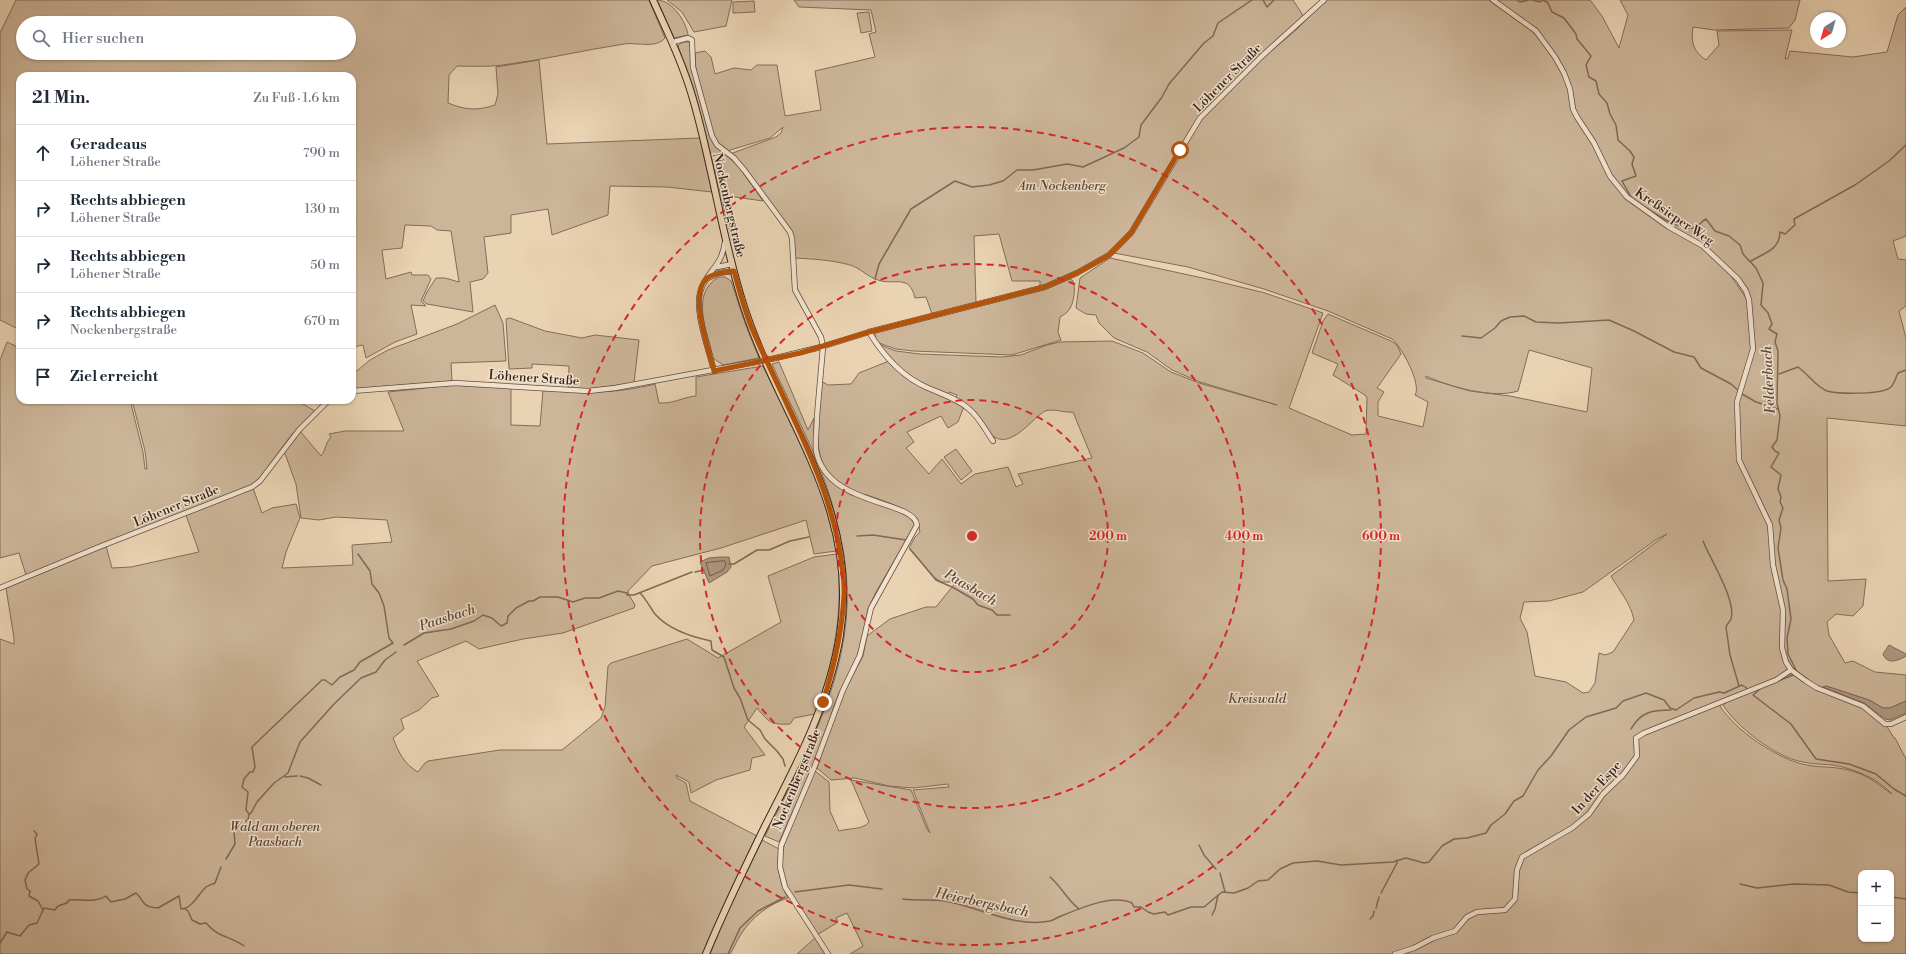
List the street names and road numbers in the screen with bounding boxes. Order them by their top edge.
street label: Löhener Straße [1190,40,1266,116]
street label: Nockenbergstraße [709,151,749,260]
street label: Kreßsieper Weg [1632,184,1717,249]
street label: Löhener Straße [488,367,580,389]
street label: Löhener Straße [131,481,222,530]
street label: Nockenbergstraße [769,726,825,832]
street label: In der Espe [1569,757,1625,818]

